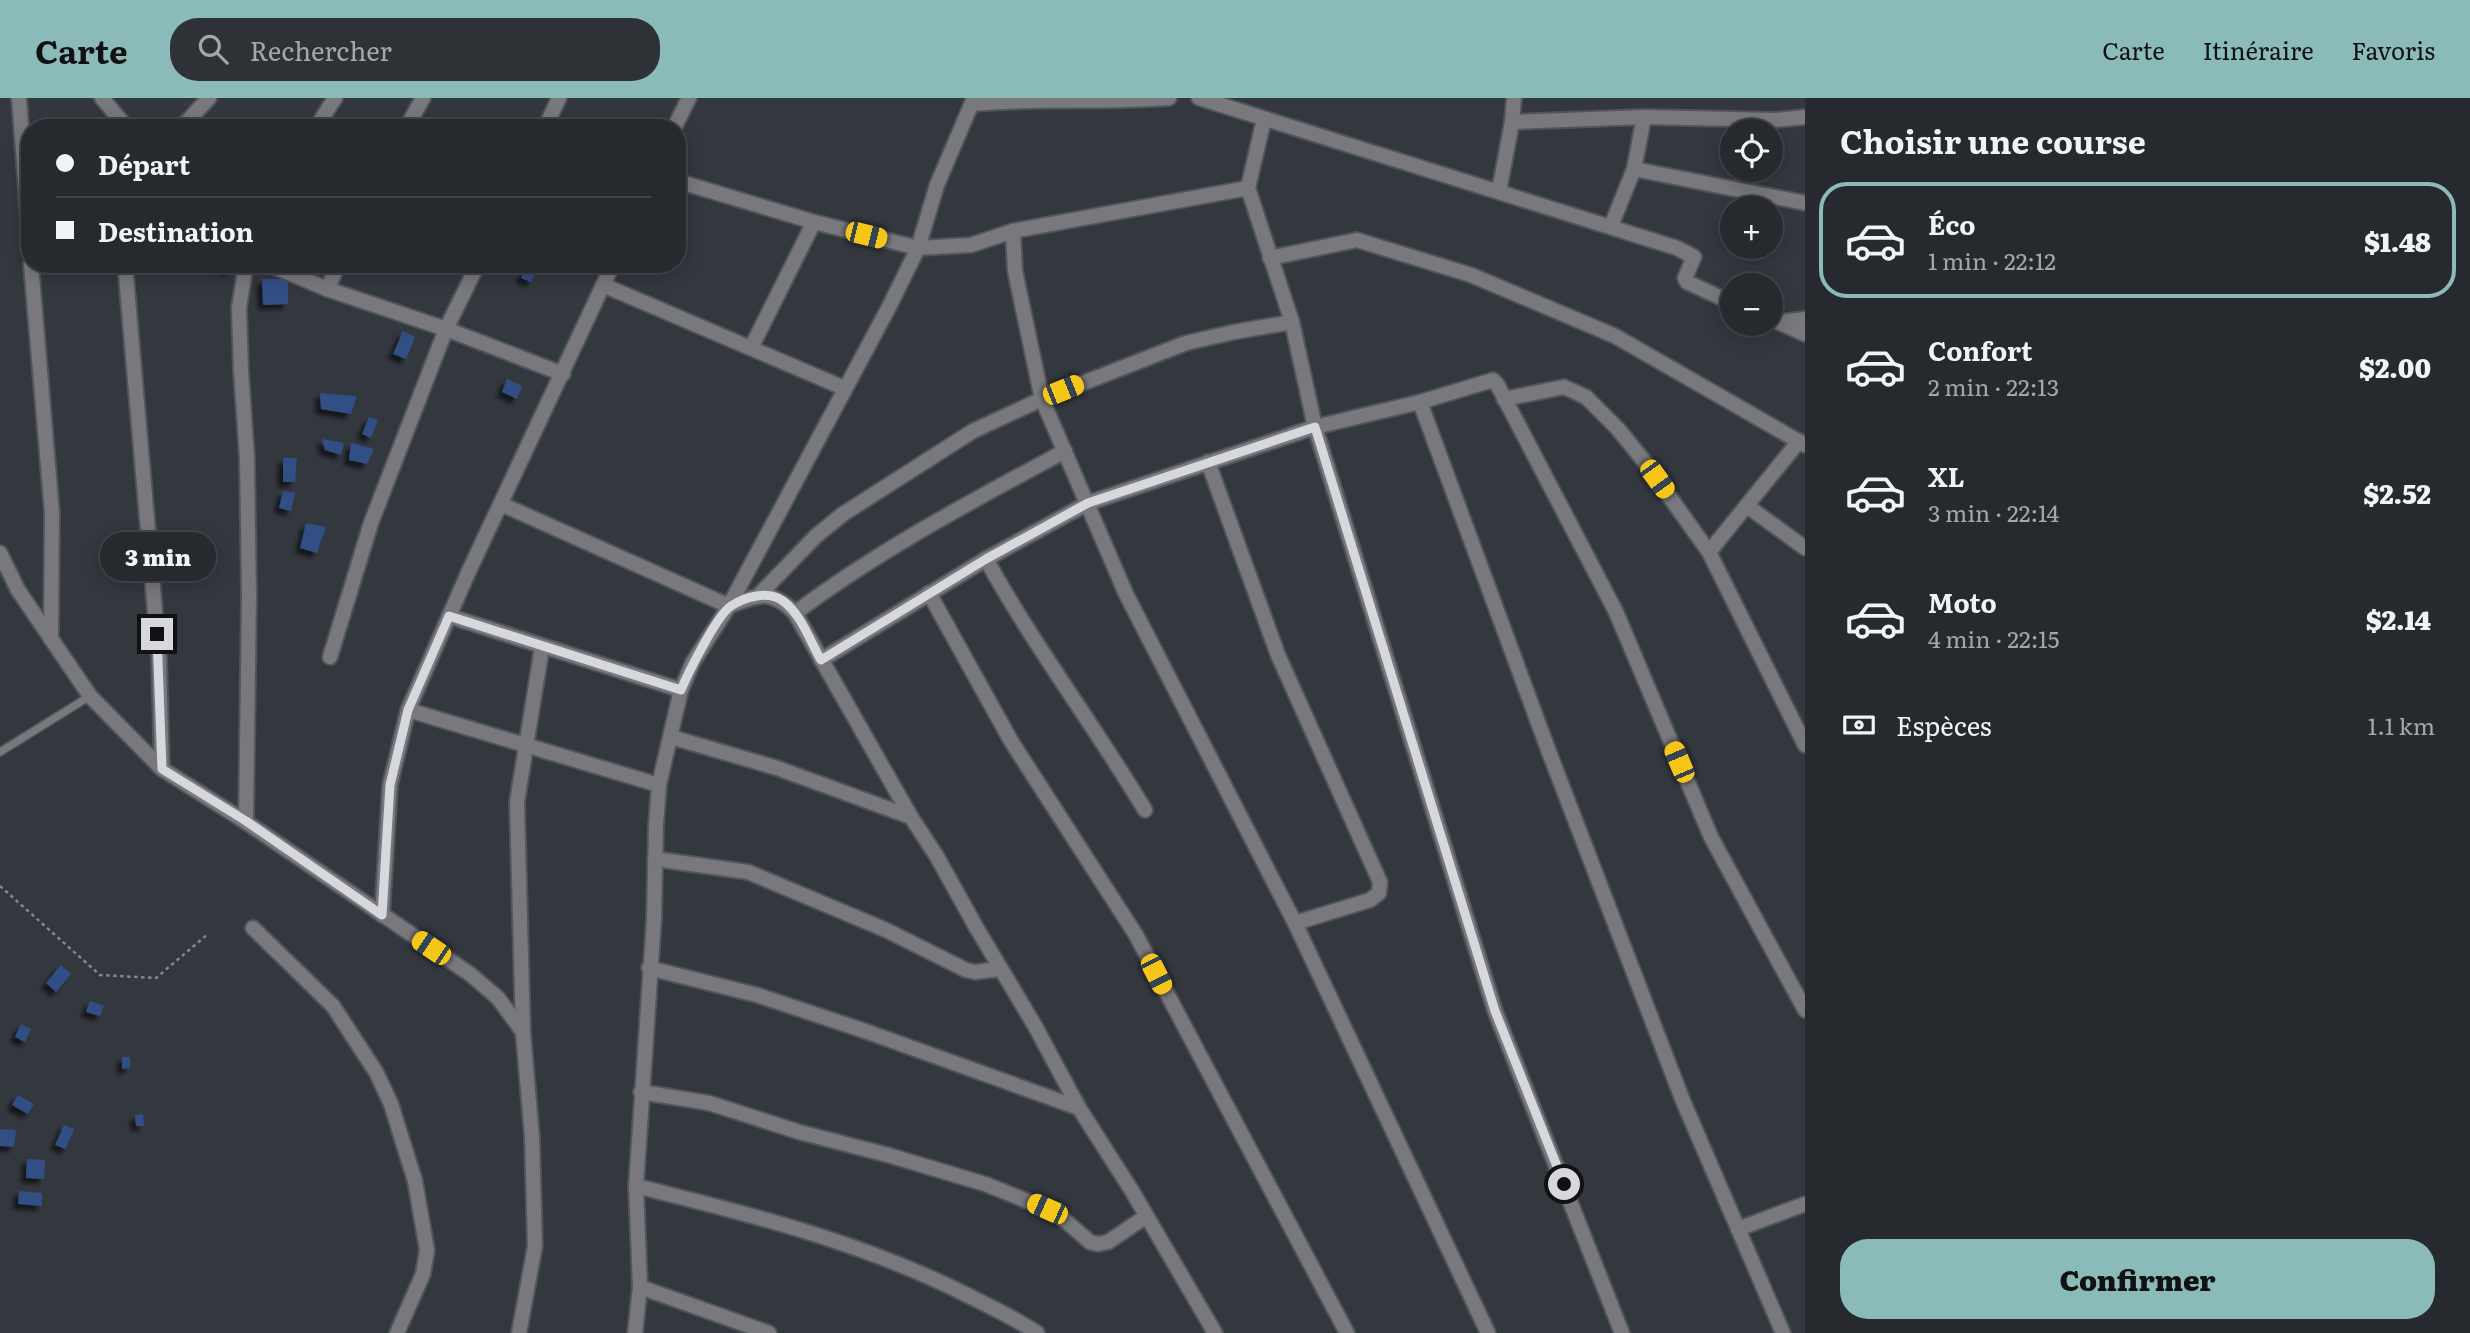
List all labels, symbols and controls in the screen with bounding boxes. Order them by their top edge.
search box [170,18,660,81]
text: Carte [35,25,128,74]
icon: search [194,30,232,68]
text: Rechercher [250,30,392,69]
text: Carte [2102,32,2165,67]
text: Itinéraire [2203,32,2314,67]
text: Favoris [2352,32,2435,67]
text: Choisir une course [1840,116,2146,164]
map controls [1720,119,1783,336]
button: locate [1720,119,1783,182]
text: Départ [98,144,190,183]
button: + [1720,196,1783,259]
text: Éco [1928,204,1976,243]
icon: car [1844,209,1907,272]
text: Destination [98,211,254,250]
car [844,220,889,250]
text: $1.48 [2364,221,2431,260]
text: 1 min · 22:12 [1928,243,2056,277]
button: − [1720,273,1783,336]
text: Confort [1928,330,2032,369]
icon: car [1844,335,1907,398]
text: $2.00 [2359,347,2431,386]
text: 2 min · 22:13 [1928,369,2059,403]
car [1040,372,1087,408]
car [1637,456,1678,502]
text: XL [1928,456,1965,495]
icon: car [1844,461,1907,524]
text: $2.52 [2363,473,2431,512]
text: 3 min · 22:14 [1928,495,2059,529]
callout: 3 min [99,532,215,582]
text: 3 min [125,539,191,573]
text: Moto [1928,582,1997,621]
icon: car [1844,587,1907,650]
text: $2.14 [2366,599,2431,638]
route end [141,618,173,650]
text: 4 min · 22:15 [1928,621,2059,655]
text: Espèces [1896,705,1992,744]
icon: cash [1840,706,1878,744]
text: 1.1 km [2368,708,2435,742]
car [1662,739,1697,785]
car [408,928,455,968]
car [1138,951,1175,997]
route start [1548,1168,1580,1200]
car [1024,1191,1071,1227]
button: Confirmer [1840,1239,2435,1319]

